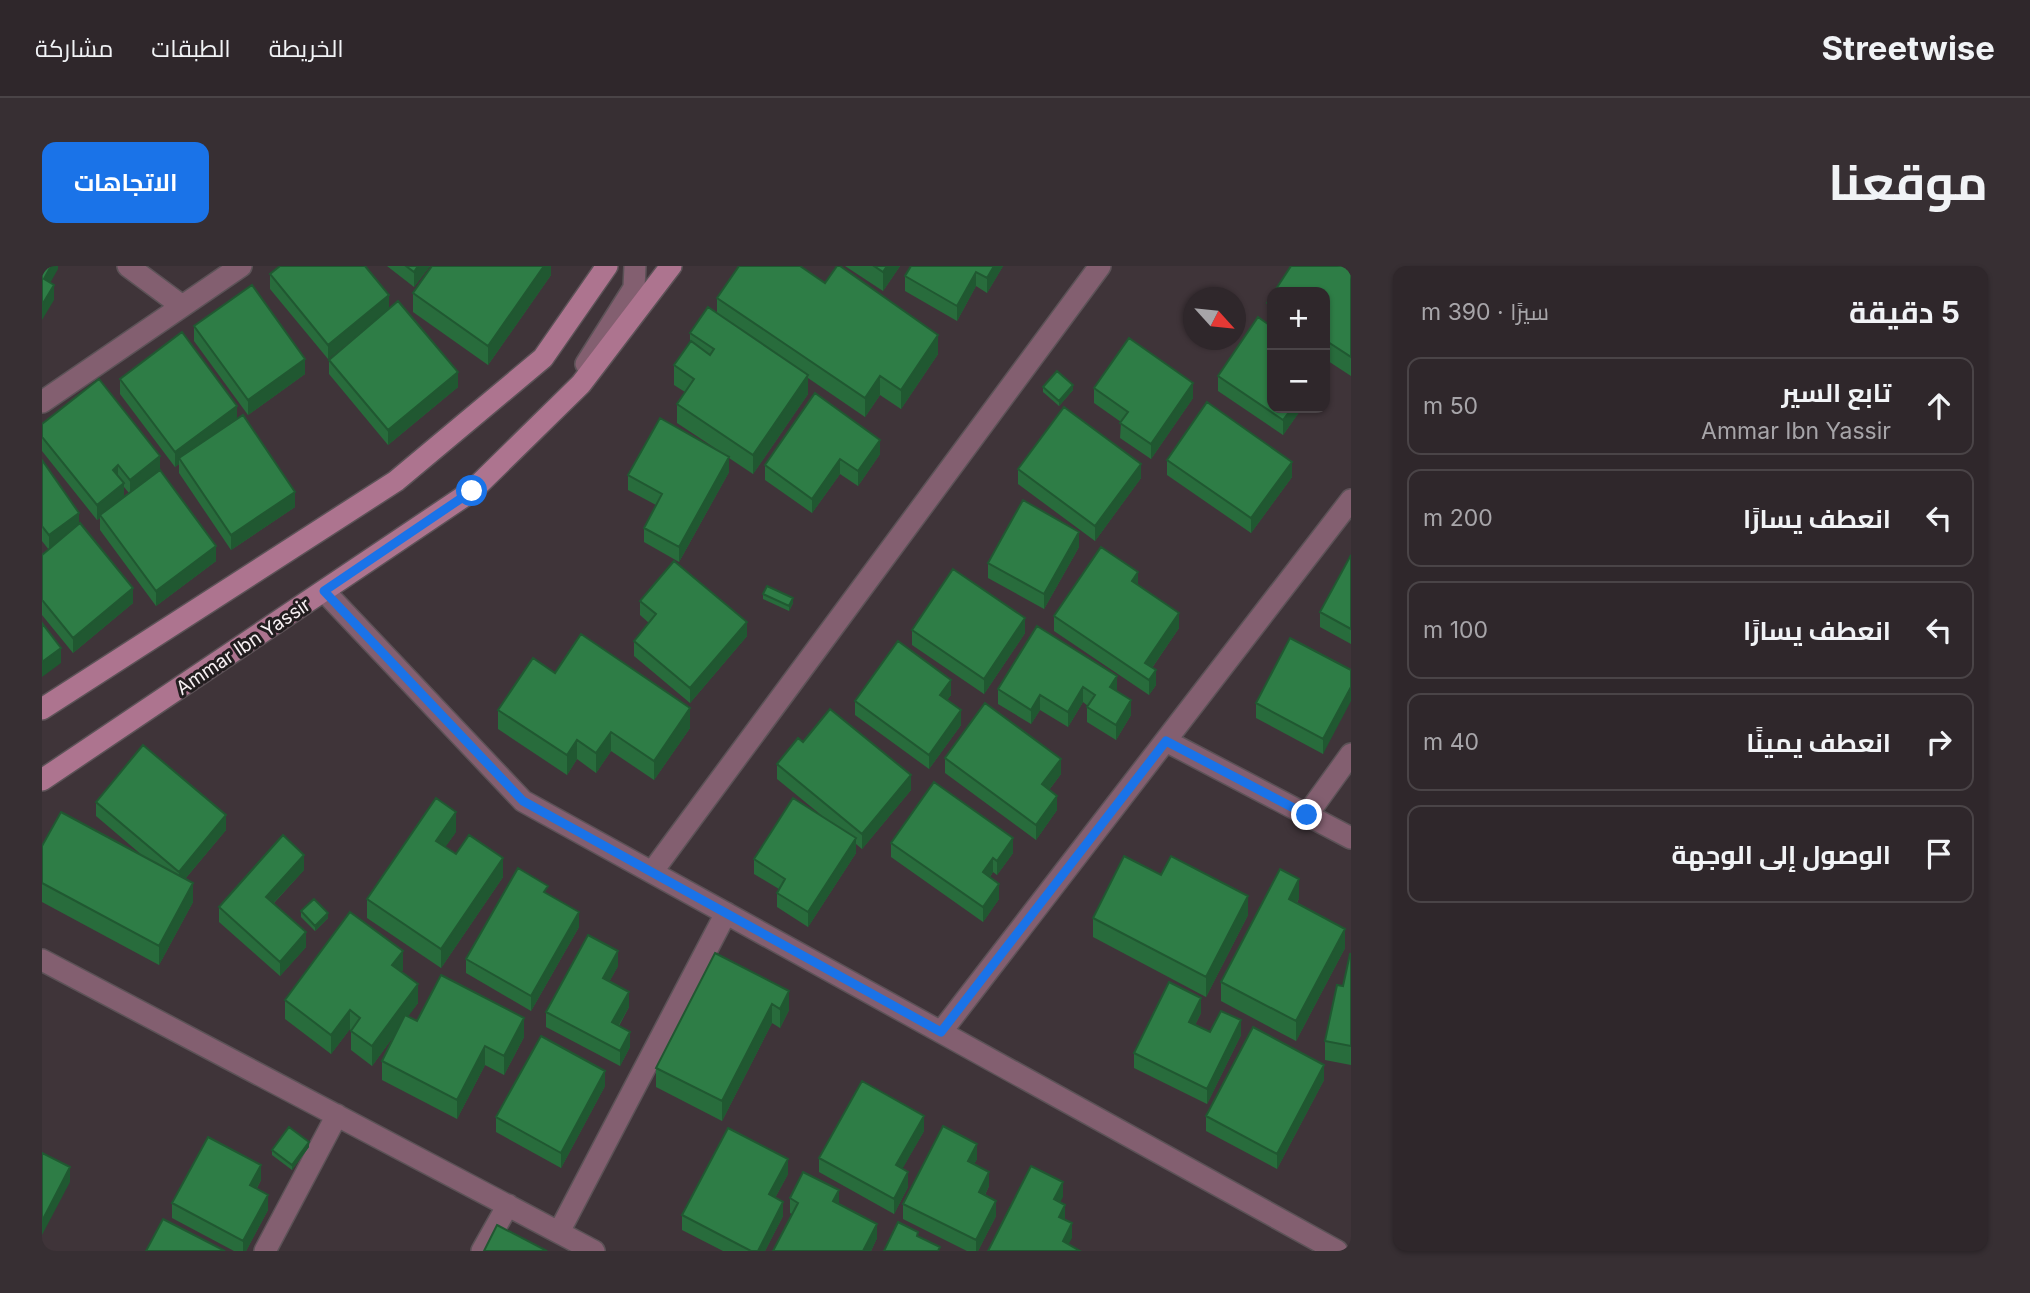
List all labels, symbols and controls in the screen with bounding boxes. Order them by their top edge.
text: Streetwise [1821,28,1995,68]
text: مشاركة [35,34,113,63]
text: الطبقات [151,34,231,63]
text: الخريطة [269,34,344,63]
button: الاتجاهات [42,142,209,223]
text: موقعنا [1828,153,1988,212]
north arrow [1183,287,1246,350]
map controls [1267,287,1330,413]
button: + [1267,287,1330,350]
text: 5 دقيقة [1849,294,1960,330]
text: سيرًا · 390 m [1421,298,1549,326]
button: − [1267,350,1330,413]
text: تابع السير [1781,377,1891,408]
icon: ahead [1920,387,1958,425]
text: 50 m [1423,392,1478,420]
text: Ammar Ibn Yassir [1701,417,1891,445]
route start [456,475,487,506]
icon: left [1920,499,1958,537]
text: انعطف يسارًا [1743,503,1891,534]
text: 200 m [1423,504,1493,532]
street label: Ammar Ibn Yassir [172,593,315,700]
icon: left [1920,611,1958,649]
text: انعطف يسارًا [1743,615,1891,646]
text: 100 m [1423,616,1488,644]
icon: right [1920,723,1958,761]
text: انعطف يمينًا [1746,727,1891,758]
text: 40 m [1423,728,1479,756]
route end [1291,799,1322,830]
icon: arrive [1920,835,1958,873]
text: الوصول إلى الوجهة [1672,839,1891,870]

